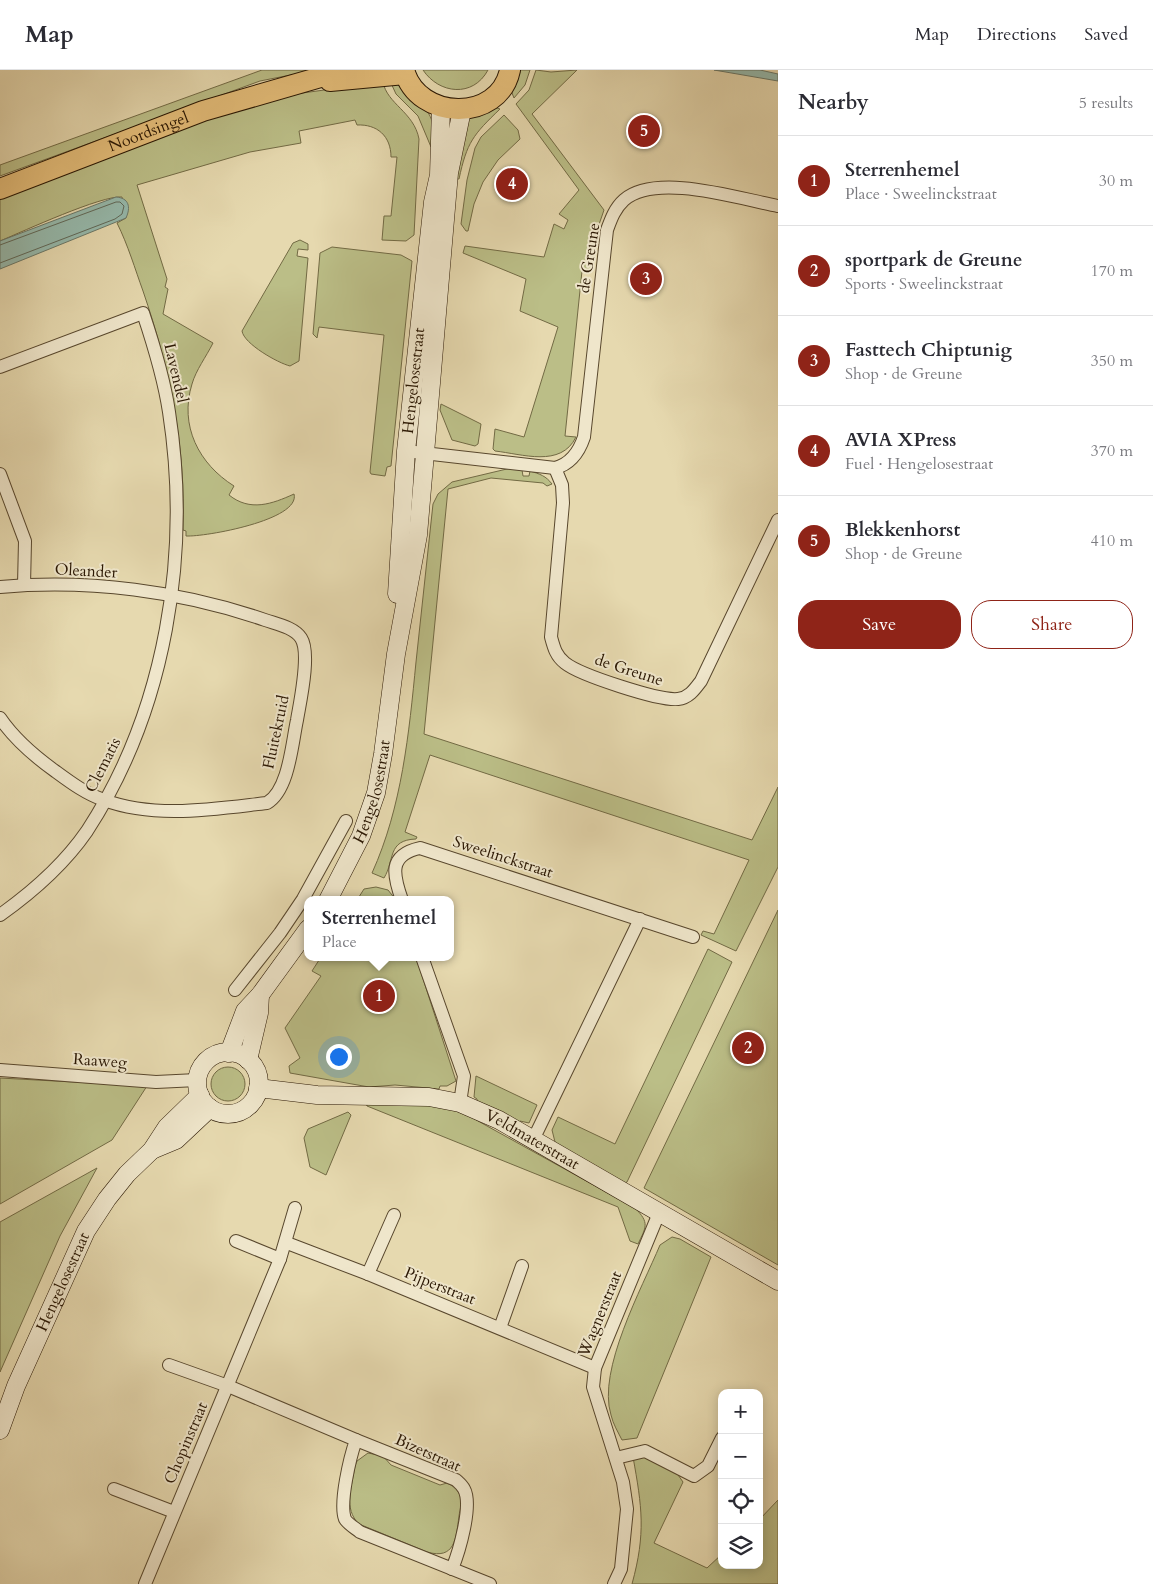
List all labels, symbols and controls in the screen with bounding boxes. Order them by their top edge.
text: Map [25,18,74,51]
text: Map [915,22,949,47]
text: Directions [977,22,1056,47]
text: Saved [1084,22,1128,47]
text: Nearby [798,88,869,117]
text: 5 results [1079,92,1133,114]
street label: Noordsingel [105,107,192,157]
pin: 5 [628,112,660,150]
text: Sterrenhemel [845,157,960,183]
pin: 4 [496,165,528,203]
text: 1 [810,170,818,192]
text: 30 m [1099,170,1133,192]
text: Place · Sweelinckstraat [845,183,997,205]
street label: de Greune [573,221,605,295]
text: sportpark de Greune [845,247,1022,273]
pin: 3 [630,260,662,298]
text: 2 [810,260,818,282]
text: 170 m [1091,260,1133,282]
text: Sports · Sweelinckstraat [845,273,1003,295]
street label: Hengelosestraat [397,327,430,435]
text: Fasttech Chiptunig [845,337,1012,363]
street label: Lavendel [158,341,194,405]
text: 3 [810,350,818,372]
text: 350 m [1091,350,1133,372]
text: Shop · de Greune [845,363,963,385]
text: AVIA XPress [845,427,956,453]
text: 4 [810,440,818,462]
text: 370 m [1091,440,1133,462]
text: Fuel · Hengelosestraat [845,453,993,475]
text: Blekkenhorst [845,517,960,543]
text: 5 [810,530,818,552]
text: 410 m [1091,530,1133,552]
text: Shop · de Greune [845,543,963,565]
street label: Oleander [54,558,118,584]
button: Save [798,600,961,649]
button: Share [971,600,1133,649]
street label: de Greune [592,649,666,691]
street label: Fluitekruid [257,693,295,771]
street label: Clematis [80,734,126,796]
street label: Hengelosestraat [348,739,396,847]
street label: Sweelinckstraat [450,830,556,884]
popup [304,896,454,961]
text: Sterrenhemel [322,905,436,931]
text: Place [322,931,357,953]
pin: 1 [363,977,395,1015]
pin: 2 [732,1029,764,1067]
your location [326,1044,352,1070]
street label: Raaweg [72,1048,128,1074]
street label: Veldmaterstraat [482,1104,583,1175]
street label: Hengelosestraat [31,1229,95,1335]
street label: Pijperstraat [401,1262,479,1310]
street label: Wagnerstraat [572,1268,627,1361]
map controls [718,1389,763,1569]
button: + [718,1389,763,1434]
street label: Chopinstraat [159,1399,213,1487]
street label: Bizetstraat [392,1429,464,1477]
button: − [718,1434,763,1479]
button: locate [718,1479,763,1524]
button: layers [718,1524,763,1569]

